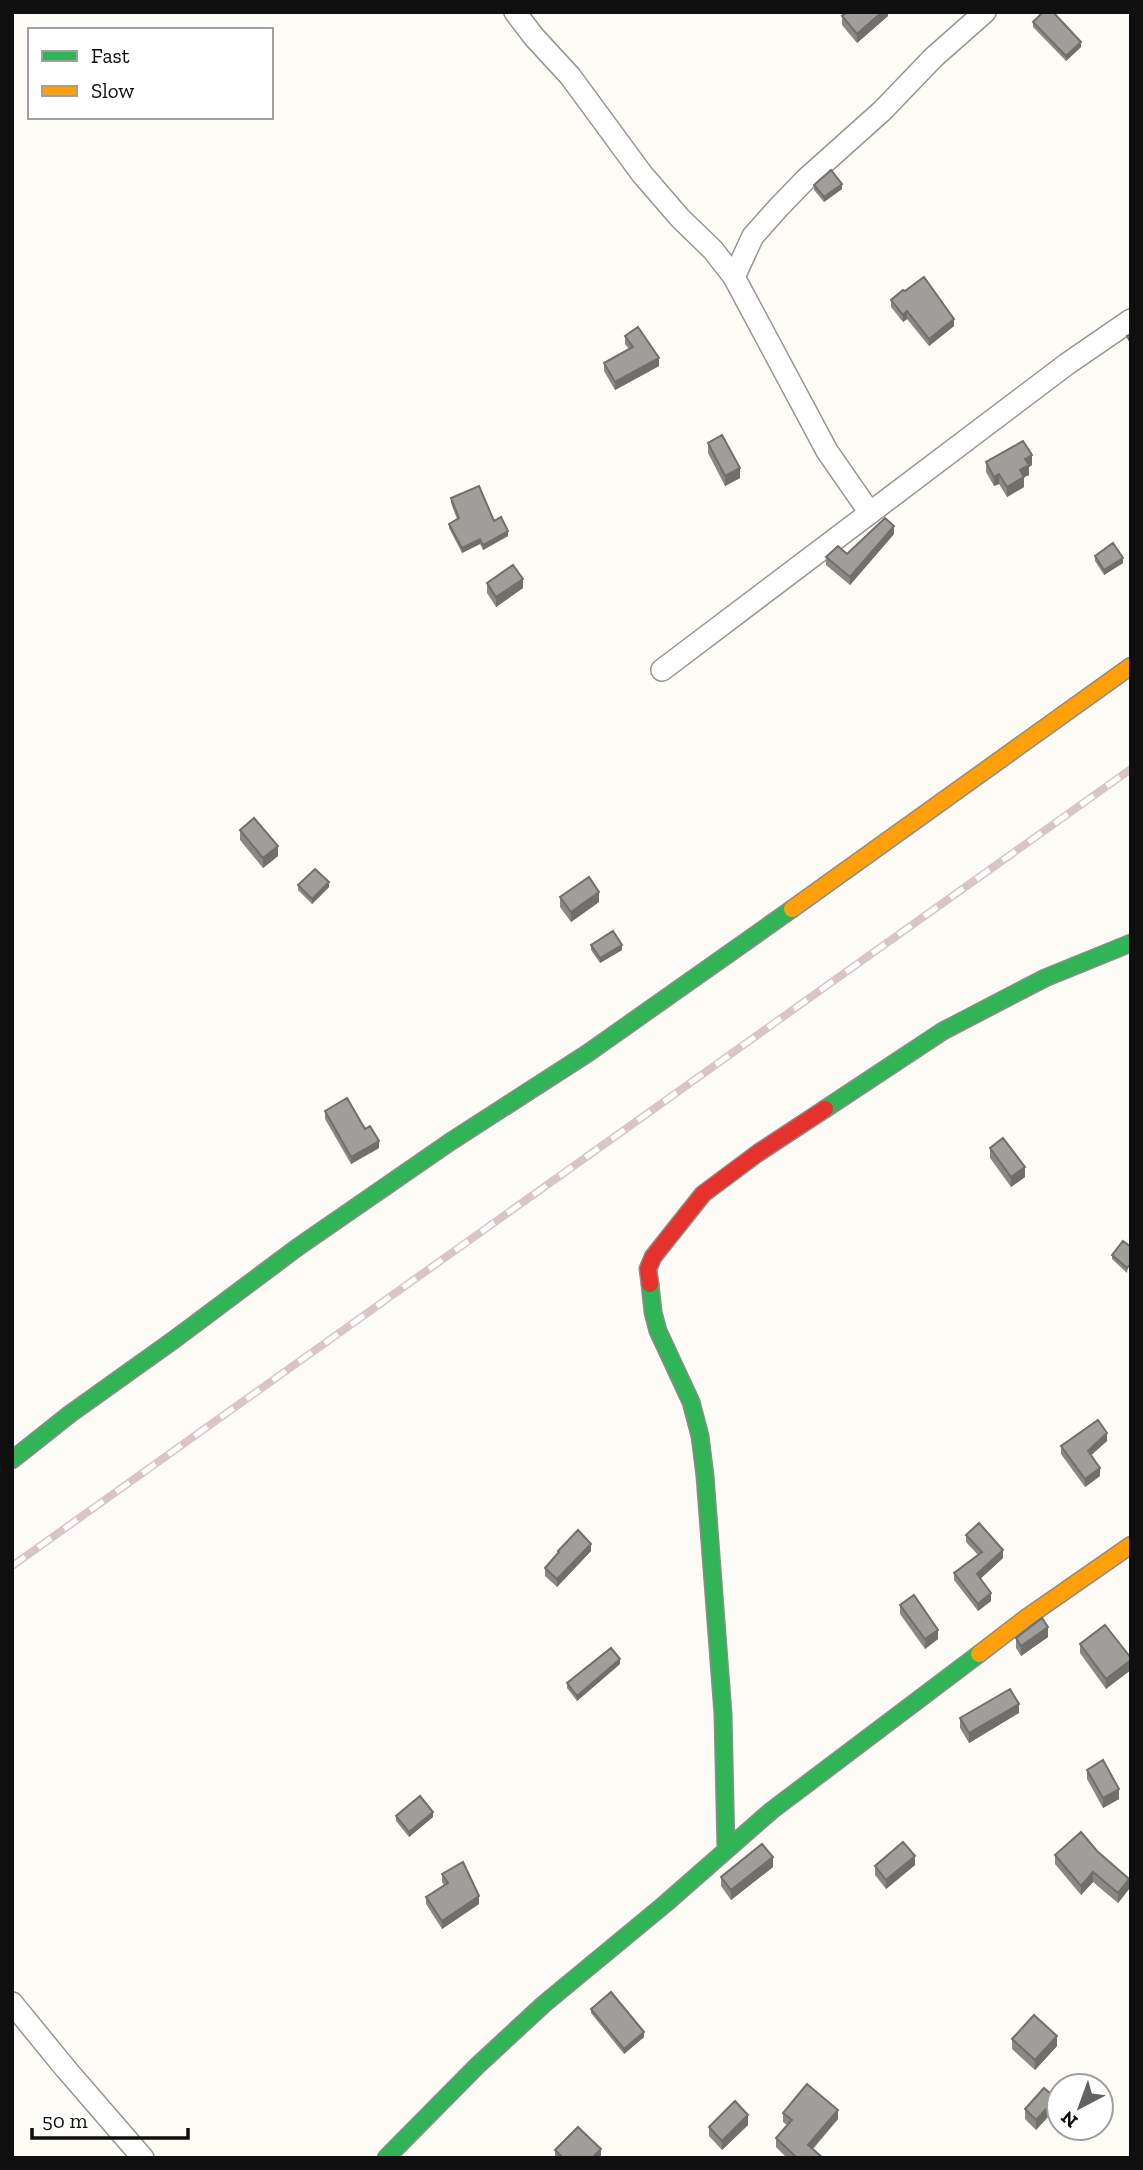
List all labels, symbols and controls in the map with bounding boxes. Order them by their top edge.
legend [28,28,273,119]
text: Fast [91,43,130,68]
text: Slow [91,78,134,103]
north arrow [1045,2072,1115,2142]
scale bar [32,2096,187,2140]
text: N [1056,2106,1082,2133]
text: 50 m [42,2108,88,2133]

